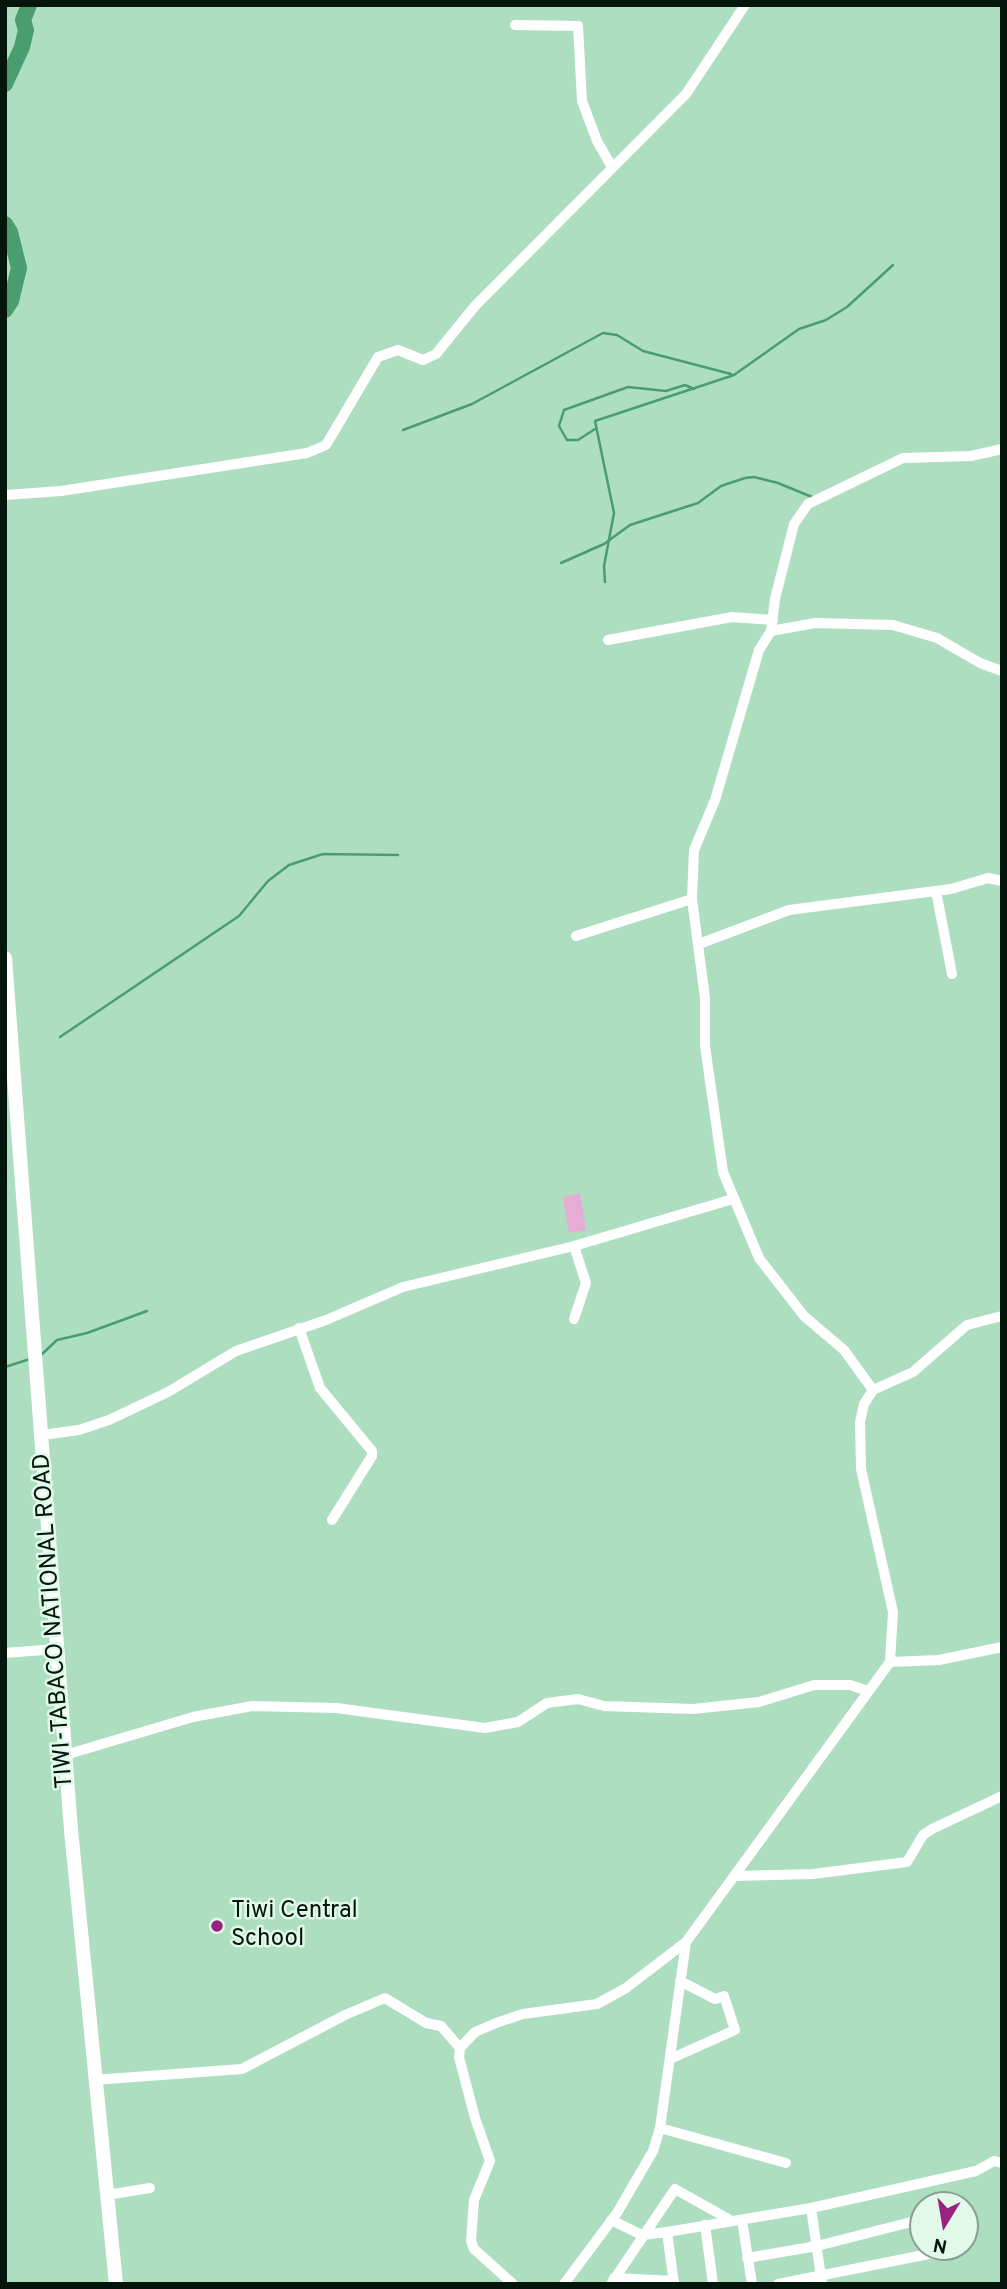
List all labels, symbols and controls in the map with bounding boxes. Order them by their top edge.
street label: TIWI-TABACO NATIONAL ROAD [29,1452,81,1790]
place label: Tiwi Central School [231,1898,358,1954]
marker: Tiwi Central School [209,1918,225,1934]
north arrow [909,2191,979,2261]
text: N [931,2232,949,2258]

